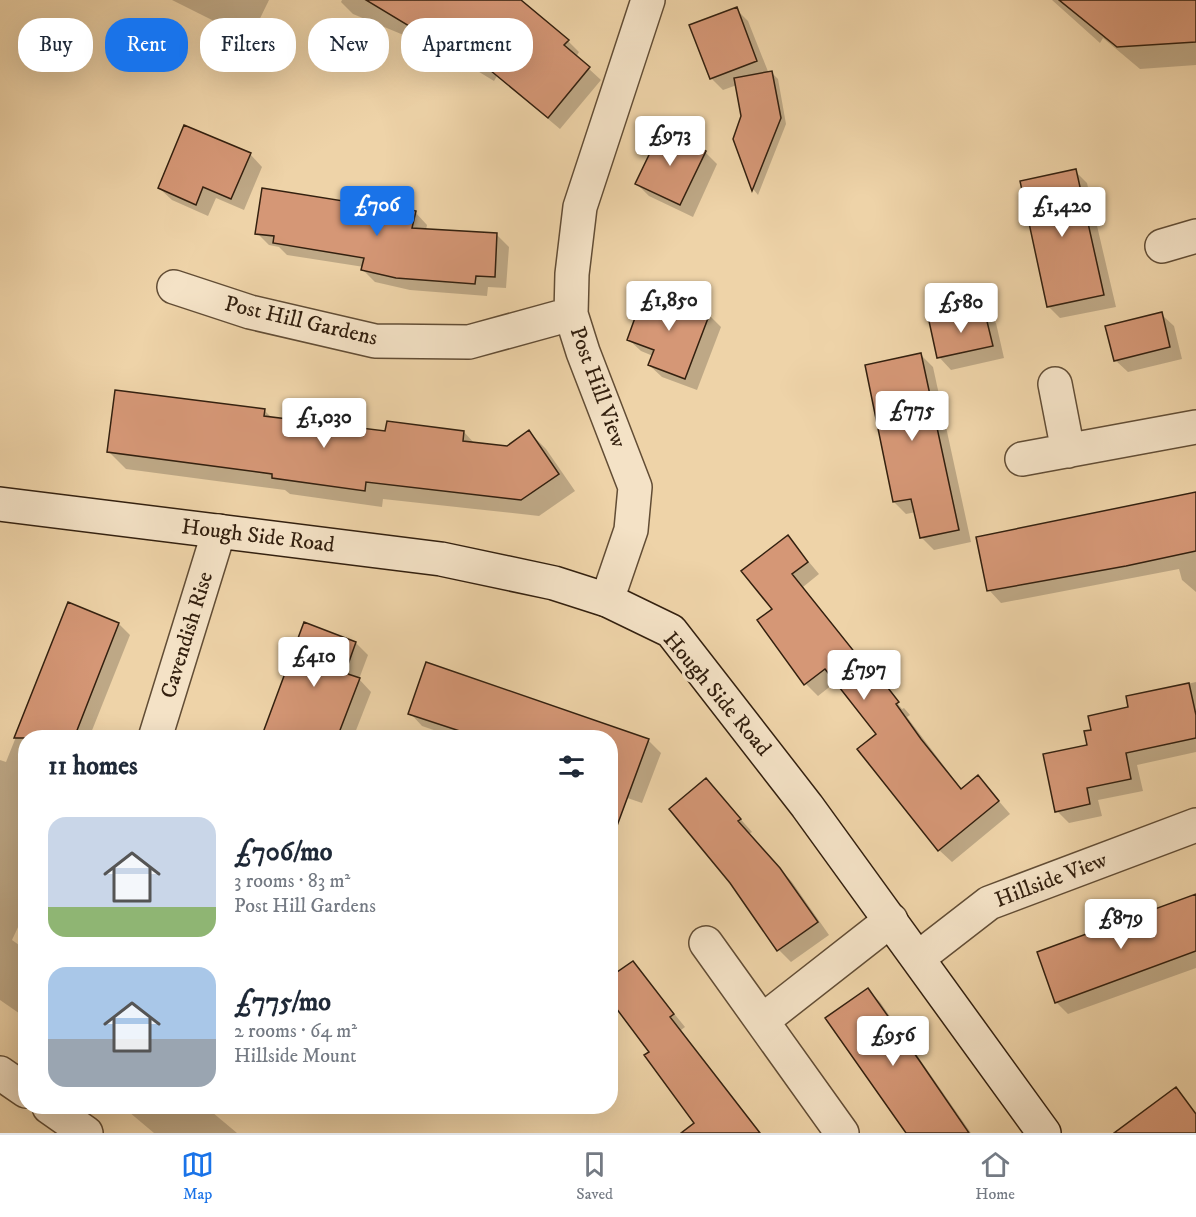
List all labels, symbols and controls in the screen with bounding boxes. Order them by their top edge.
chip: Buy [18,18,93,72]
chip: Rent [105,18,188,72]
chip: Filters [200,18,296,72]
chip: New [308,18,389,72]
chip: Apartment [401,18,533,72]
pin: £973 [634,116,706,167]
text: £973 [649,123,691,148]
pin: £706 [341,186,413,237]
pin: £1,420 [1013,187,1111,238]
text: £706 [354,193,400,218]
text: £1,420 [1032,194,1092,219]
pin: £1,850 [620,281,718,332]
pin: £580 [925,283,997,334]
text: £1,850 [640,288,698,313]
street label: Post Hill Gardens [222,290,380,352]
text: £580 [939,290,983,315]
street label: Post Hill View [564,323,632,451]
pin: £775 [876,391,948,442]
pin: £1,030 [275,398,373,449]
text: £775 [890,398,934,423]
text: £1,030 [296,405,352,430]
street label: Hough Side Road [180,513,336,559]
street label: Cavendish Rise [155,568,219,702]
street label: Hough Side Road [657,626,777,762]
pin: £410 [278,637,350,688]
text: £410 [292,644,336,669]
pin: £797 [828,650,900,701]
text: £797 [842,657,886,682]
text: 11 homes [48,750,138,783]
icon: filters [555,750,588,783]
text: £706/mo [234,836,332,869]
icon: home [96,841,168,913]
street label: Hillside View [991,846,1111,914]
text: 3 rooms · 83 m² [234,869,350,894]
text: Post Hill Gardens [234,894,376,919]
pin: £879 [1085,899,1157,950]
text: £879 [1099,906,1143,931]
text: £775/mo [234,986,331,1019]
icon: home [96,991,168,1063]
pin: £956 [857,1016,929,1067]
text: 2 rooms · 64 m² [234,1019,357,1044]
text: £956 [871,1023,915,1048]
text: Hillside Mount [234,1044,356,1069]
tab: Map [181,1148,214,1204]
tab: Saved [576,1148,613,1204]
tab: Home [975,1148,1015,1204]

